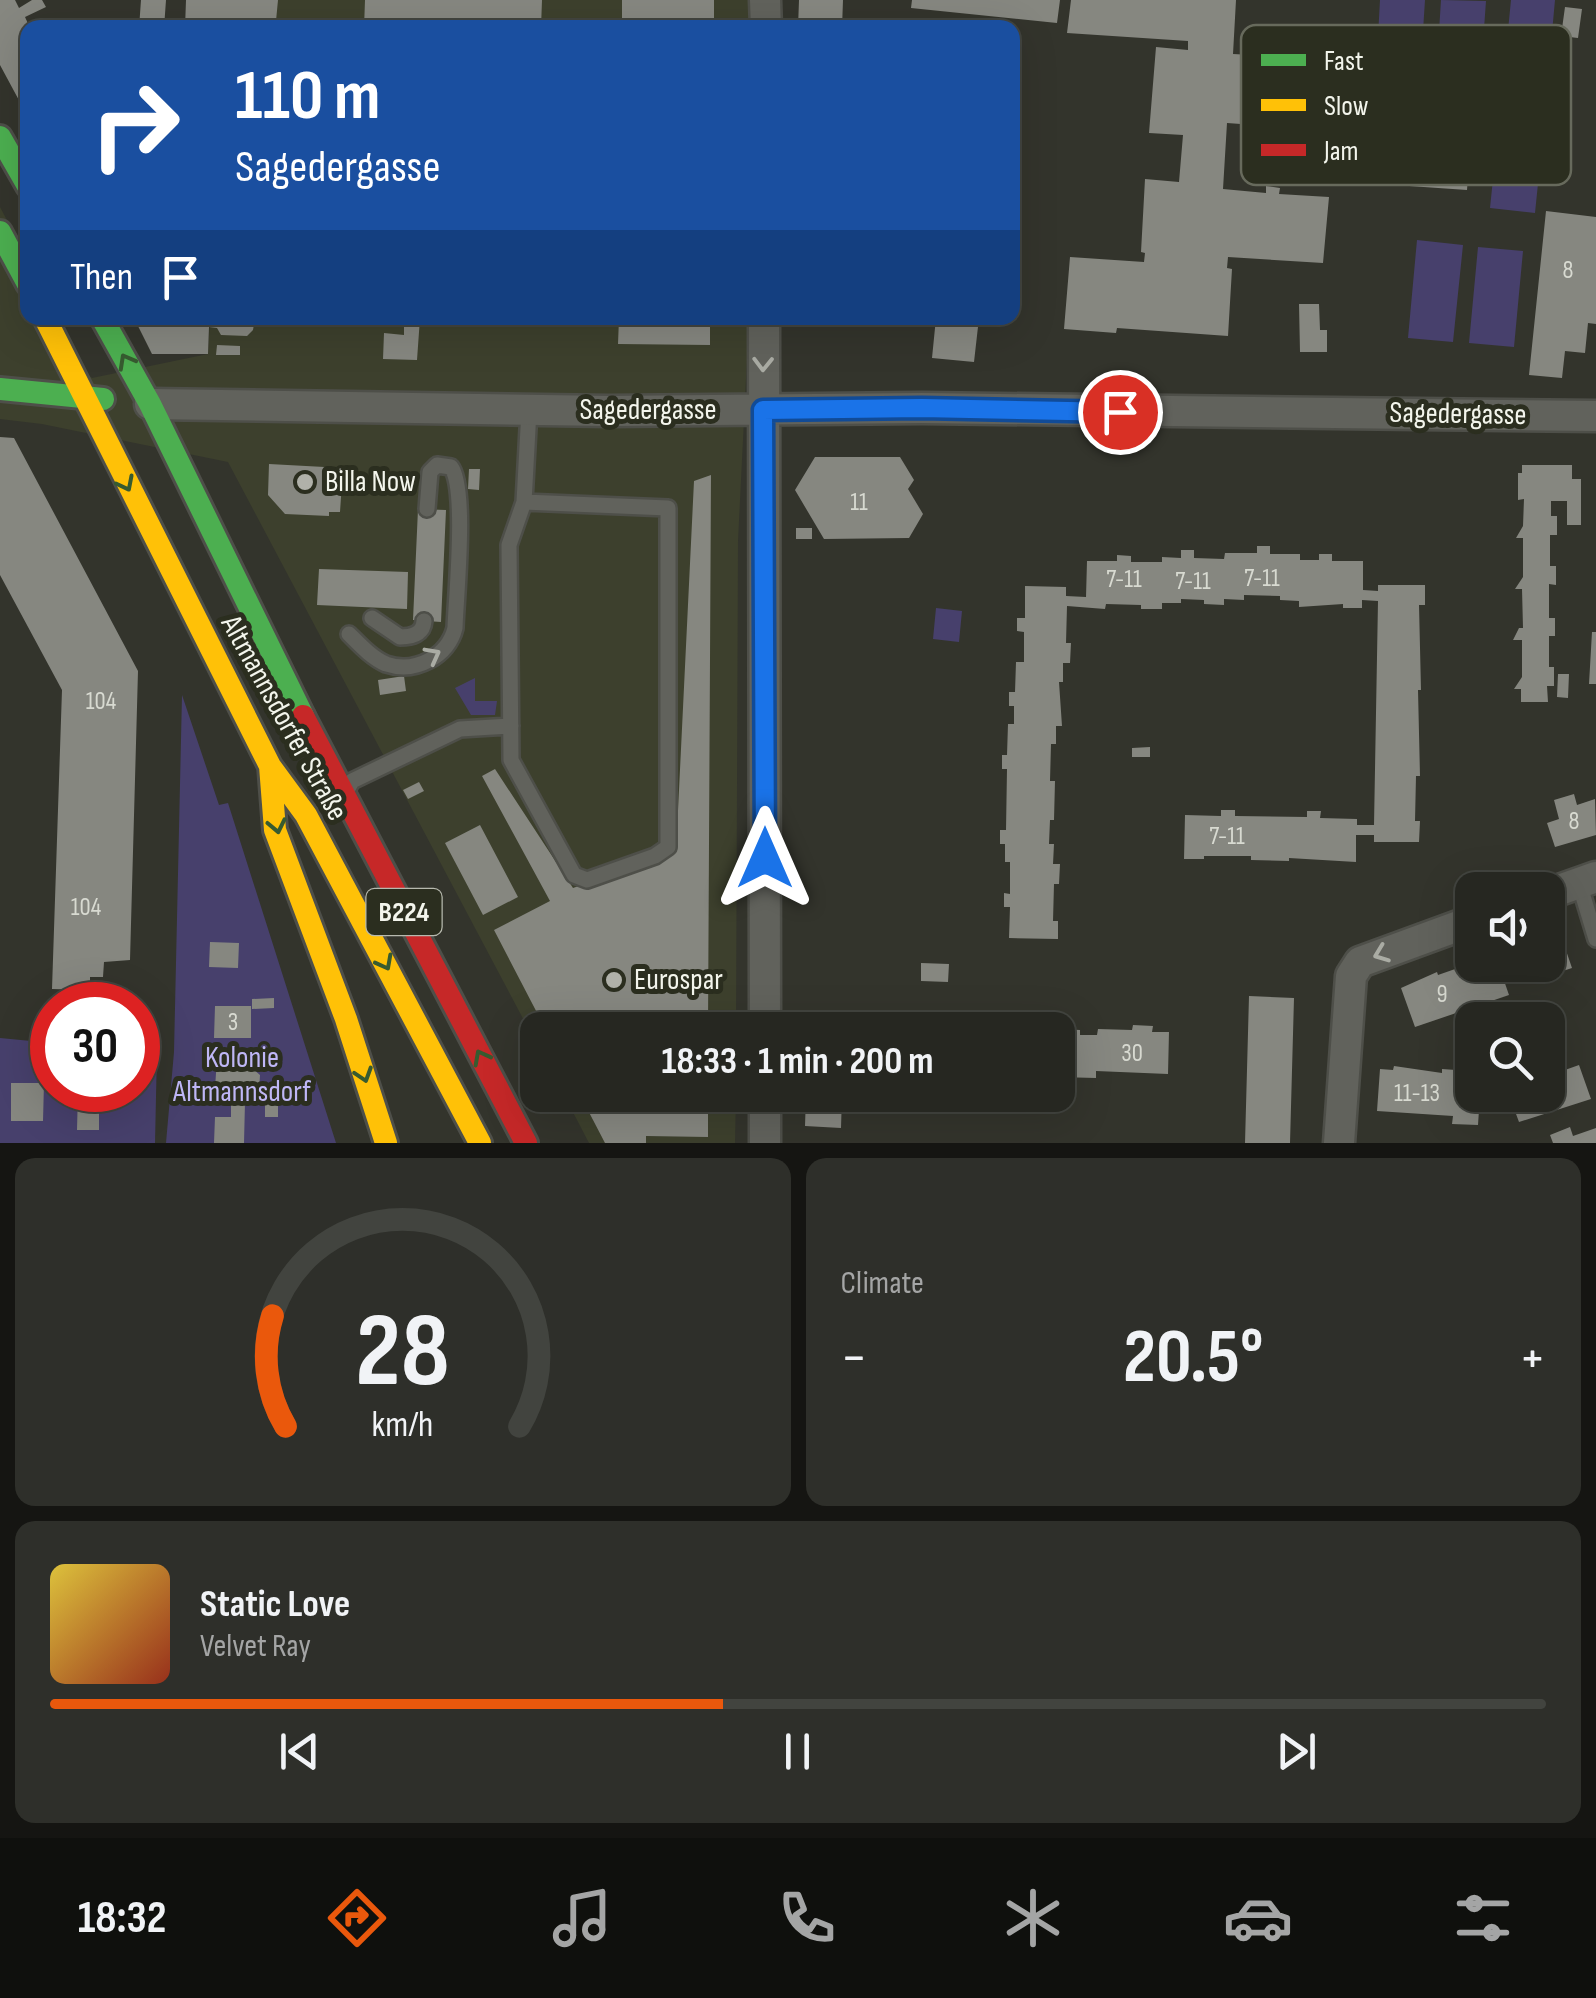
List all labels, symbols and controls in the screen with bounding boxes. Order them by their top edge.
legend [1241,25,1571,185]
text: Fast [1324,45,1363,78]
text: 110 m [235,55,381,139]
icon: right [70,60,200,190]
text: Slow [1324,90,1369,123]
text: Jam [1323,135,1359,168]
text: Sagedergasse [235,140,441,195]
icon: arrive [153,250,208,305]
text: Then [70,255,133,300]
house number: 8 [1563,255,1573,286]
one-way arrow [118,353,138,371]
one-way arrow [753,356,774,372]
pin [1078,370,1163,455]
icon: arrive [1093,385,1148,440]
street label: Sagedergasse [579,392,717,428]
street label: Sagedergasse [1389,395,1527,433]
place label: Billa Now [325,464,416,500]
marker: Billa Now [294,471,316,493]
one-way arrow [114,473,133,491]
house number: 11 [850,487,868,518]
house number: 7-11 [1244,563,1280,594]
house number: 7-11 [1106,564,1142,595]
house number: 7-11 [1175,566,1211,597]
street label: Altmannsdorfer Straße [212,608,355,827]
one-way arrow [422,648,441,667]
house number: 104 [86,686,116,717]
position arrow [713,806,817,910]
house number: 8 [1569,806,1579,837]
one-way arrow [266,817,287,834]
house number: 7-11 [1209,821,1245,852]
map controls [1455,872,1565,1112]
button: sound [1455,872,1565,982]
road number: B224 [366,889,442,935]
house number: 104 [71,892,101,923]
one-way arrow [1373,942,1390,963]
one-way arrow [372,953,392,971]
place label: Eurospar [634,962,723,998]
marker: Eurospar [603,969,625,991]
house number: 9 [1436,979,1448,1010]
speed limit sign: 30 [30,982,160,1112]
button: search [1455,1002,1565,1112]
house number: 3 [228,1007,238,1038]
house number: 30 [1121,1038,1143,1069]
text: 18:33 · 1 min · 200 m [662,1039,933,1084]
park label: Kolonie Altmannsdorf [172,1040,311,1110]
one-way arrow [474,1049,493,1067]
one-way arrow [352,1066,373,1083]
house number: 11-13 [1394,1078,1440,1109]
text: Climate [841,1264,924,1303]
text: 28 [355,1290,450,1415]
text: 20.5° [1123,1313,1263,1404]
text: − [841,1325,867,1392]
text: + [1519,1325,1546,1392]
text: km/h [372,1404,434,1447]
text: Static Love [200,1582,350,1627]
text: Velvet Ray [200,1627,311,1666]
icon: previous [272,1724,327,1779]
icon: pause [770,1724,825,1779]
icon: next [1269,1724,1324,1779]
icon: directions [322,1883,392,1953]
icon: music [547,1883,617,1953]
icon: phone [772,1883,842,1953]
icon: climate [998,1883,1068,1953]
icon: car [1223,1883,1293,1953]
icon: filters [1448,1883,1518,1953]
text: 18:32 [78,1891,166,1946]

